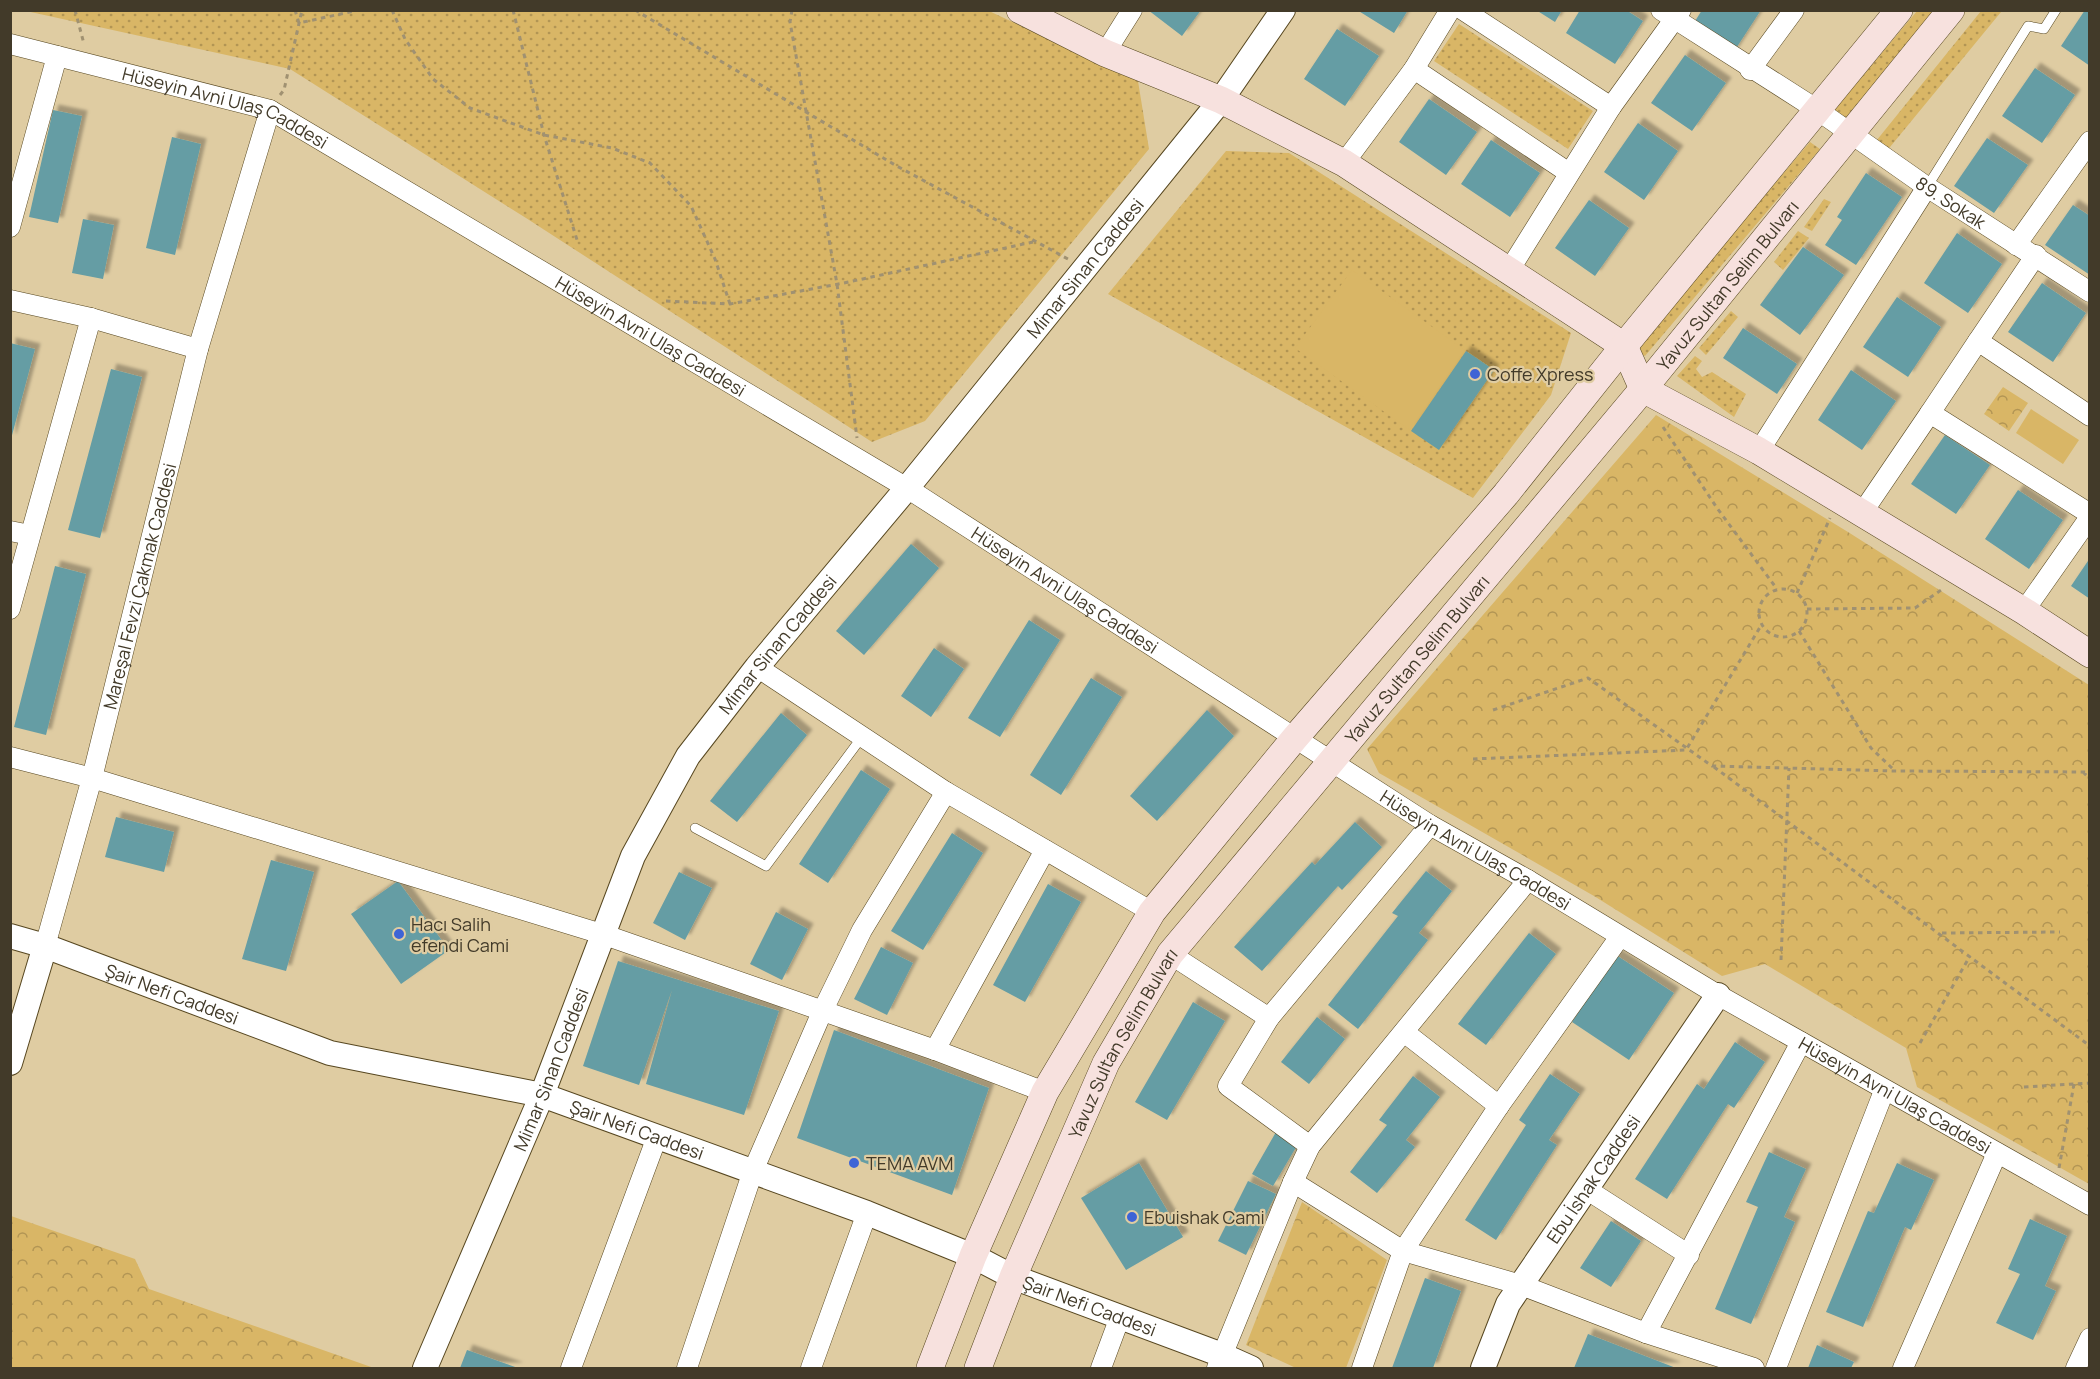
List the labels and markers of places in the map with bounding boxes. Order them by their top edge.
place label: Coffe Xpress [1487,362,1594,386]
marker: Coffe Xpress [1468,367,1482,381]
place label: Hacı Salih efendi Cami [411,912,509,957]
marker: Hacı Salih efendi Cami [392,927,406,941]
place label: TEMA AVM [866,1151,953,1175]
marker: TEMA AVM [847,1156,861,1170]
place label: Ebuishak Cami [1144,1205,1265,1229]
marker: Ebuishak Cami [1125,1210,1139,1224]

